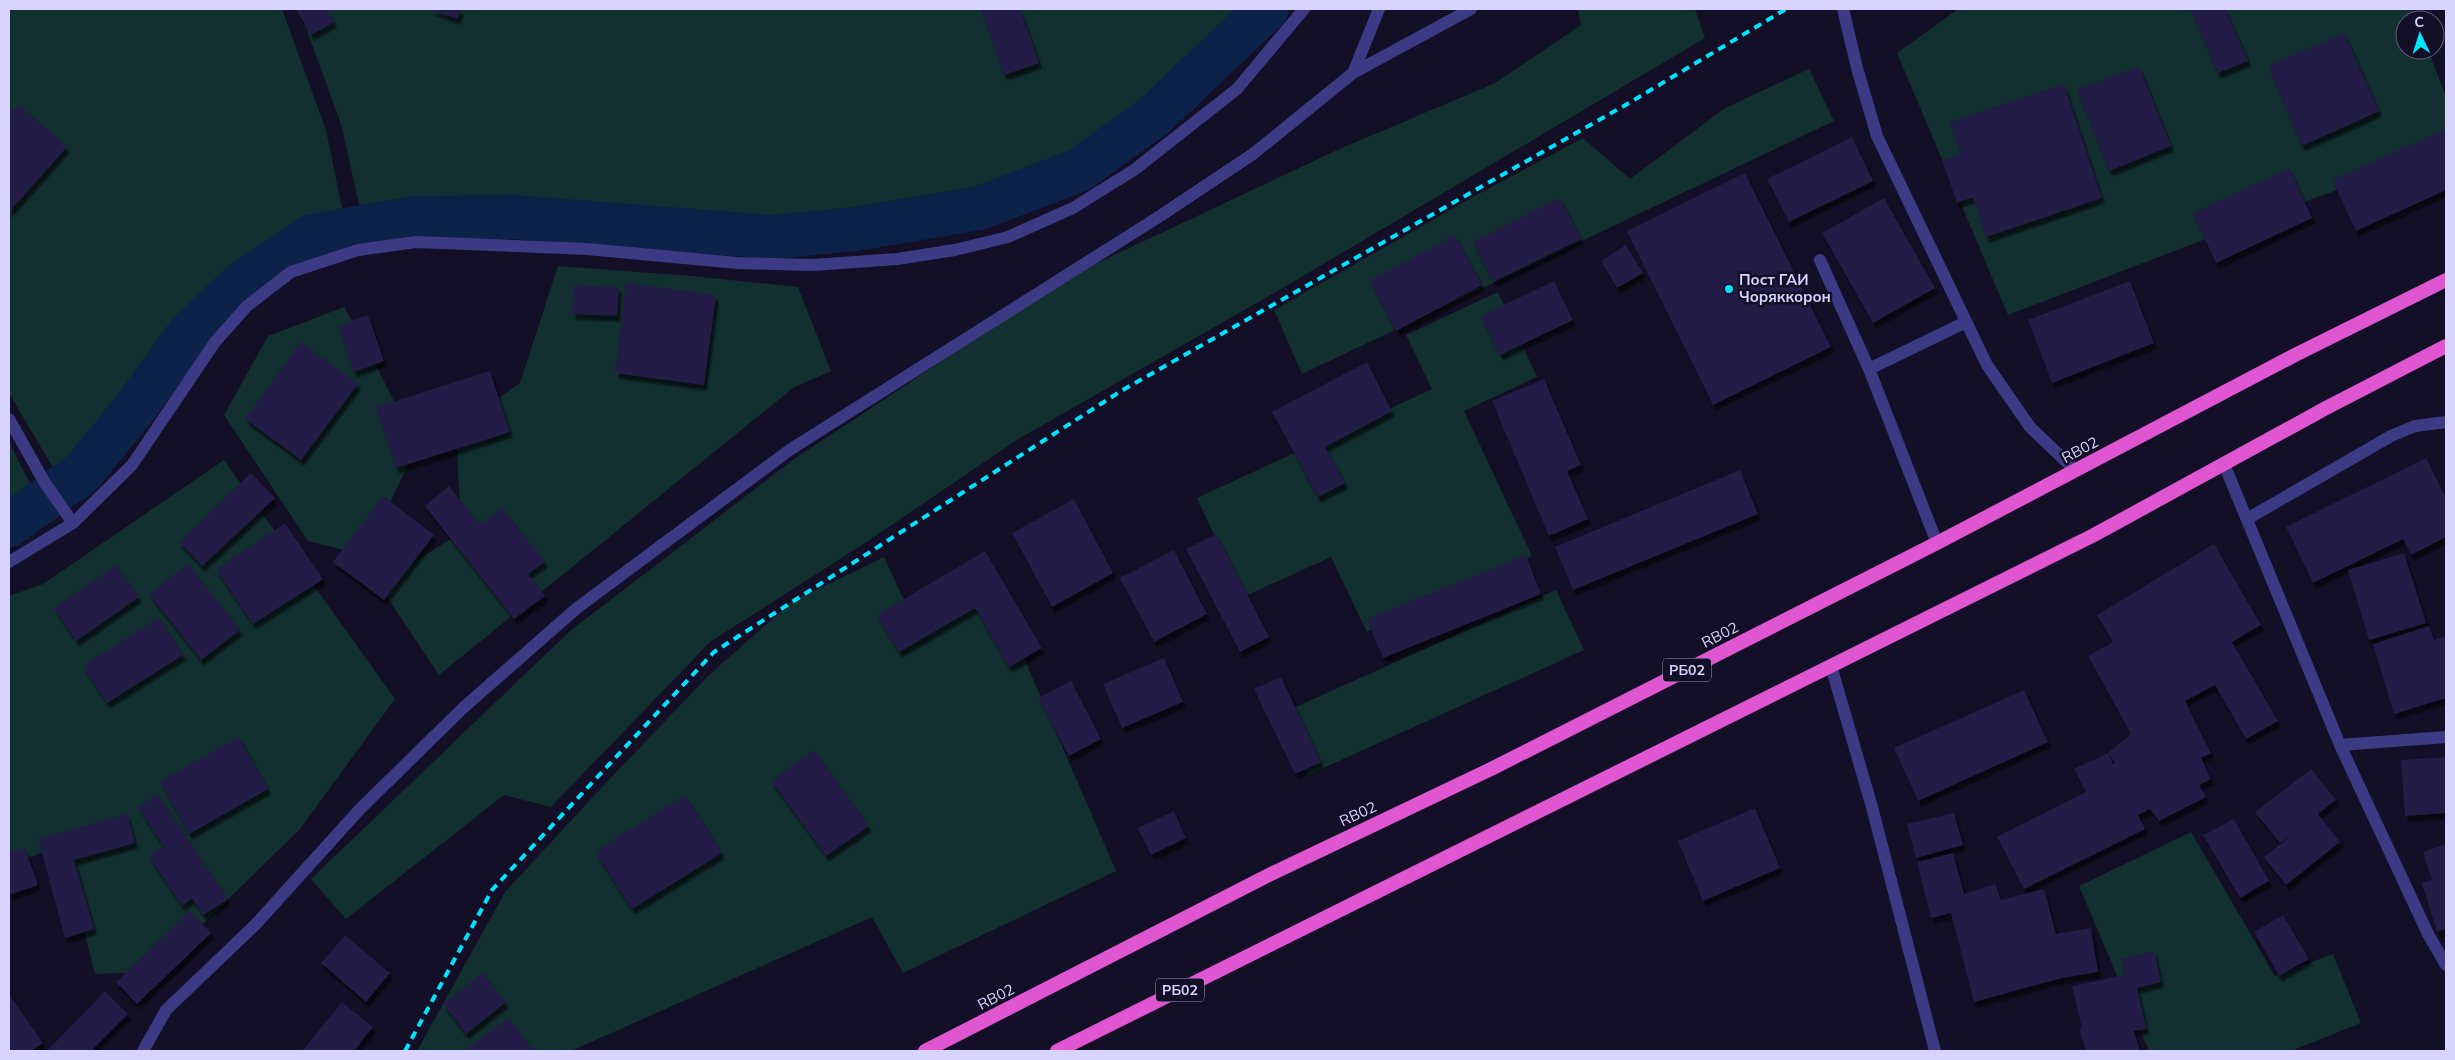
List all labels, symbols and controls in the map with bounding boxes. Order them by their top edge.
north arrow [2395,10,2445,60]
text: С [2414,13,2425,31]
place label: Пост ГАИ Чоряккорон [1739,270,1831,306]
marker: Пост ГАИ Чоряккорон [1723,283,1735,295]
street label: RB02 [2058,432,2101,467]
street label: RB02 [1698,617,1741,652]
road number: РБ02 [1663,658,1711,682]
street label: RB02 [1336,797,1379,830]
road number: РБ02 [1156,978,1204,1002]
street label: RB02 [974,979,1017,1014]

